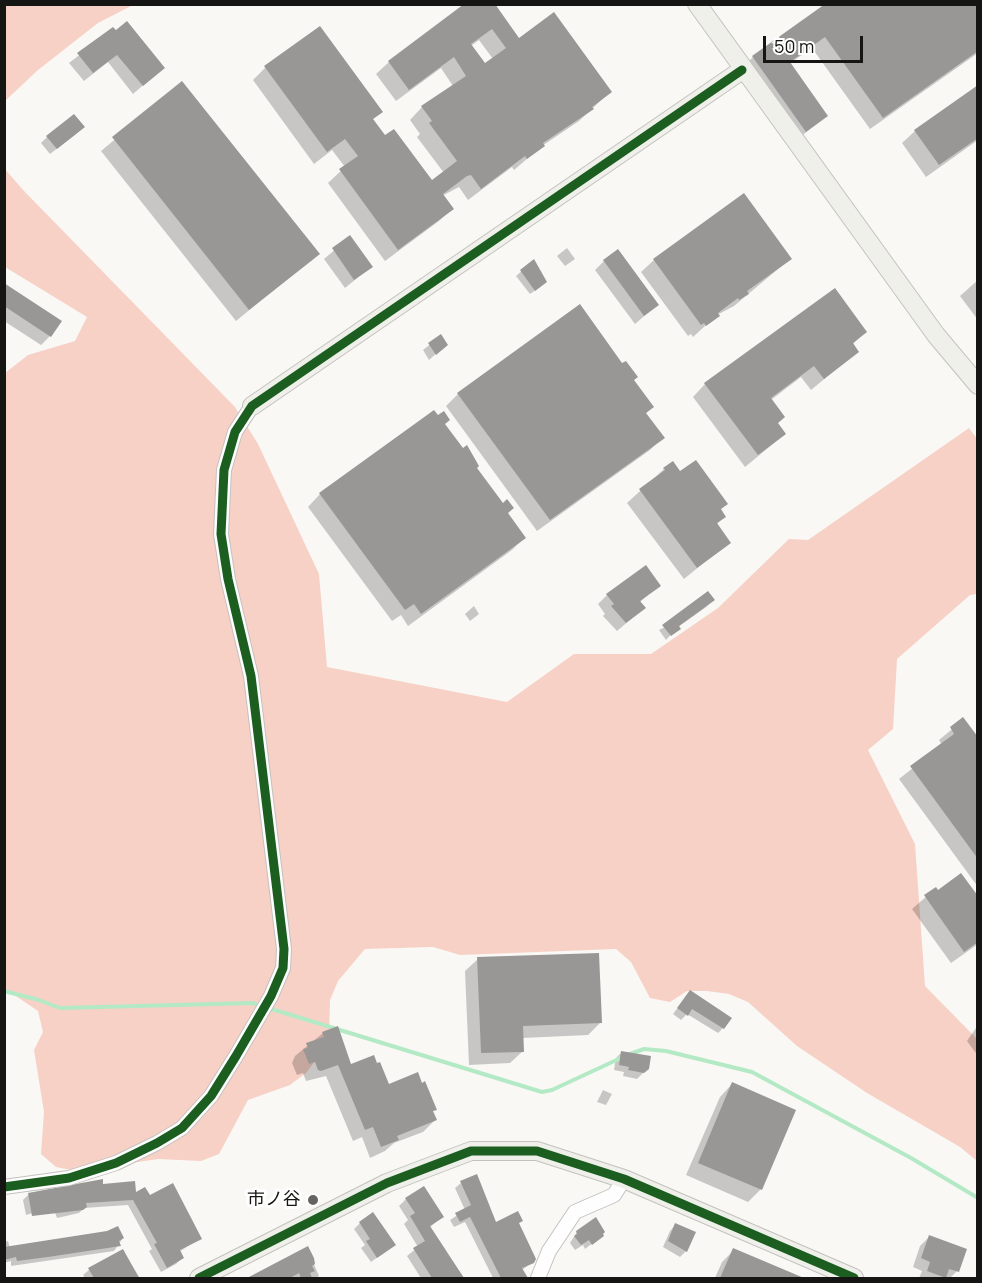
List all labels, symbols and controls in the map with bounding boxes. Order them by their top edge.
scale bar [766,24,866,62]
text: 50 m [774,34,814,58]
place label: 市ノ谷 [247,1189,301,1211]
marker: 市ノ谷 [306,1193,320,1207]

